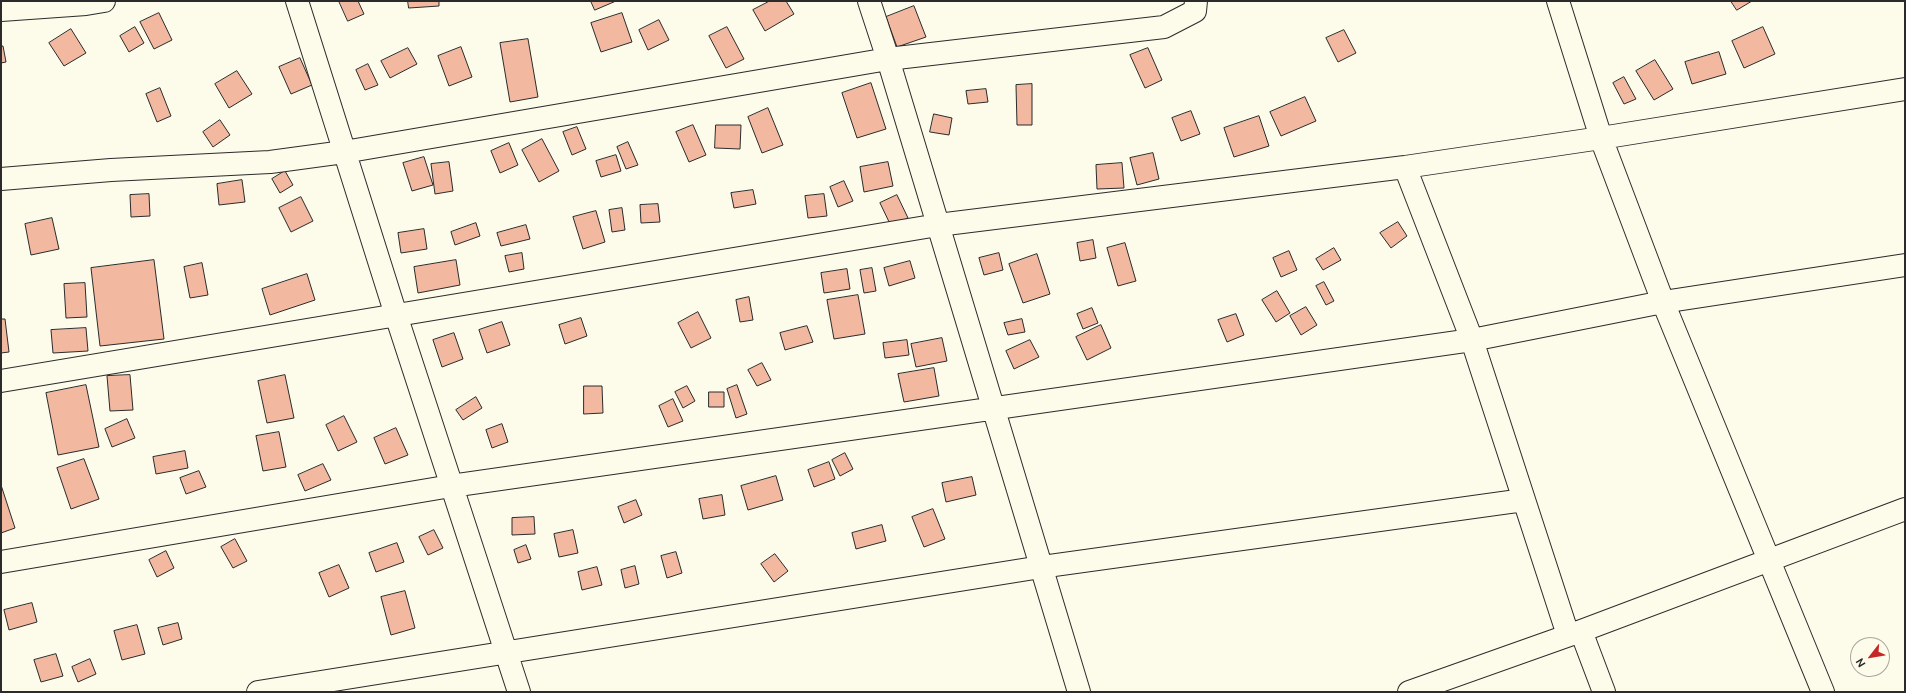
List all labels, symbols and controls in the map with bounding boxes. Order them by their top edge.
north arrow [1850,637,1890,677]
text: N [1853,656,1868,669]

